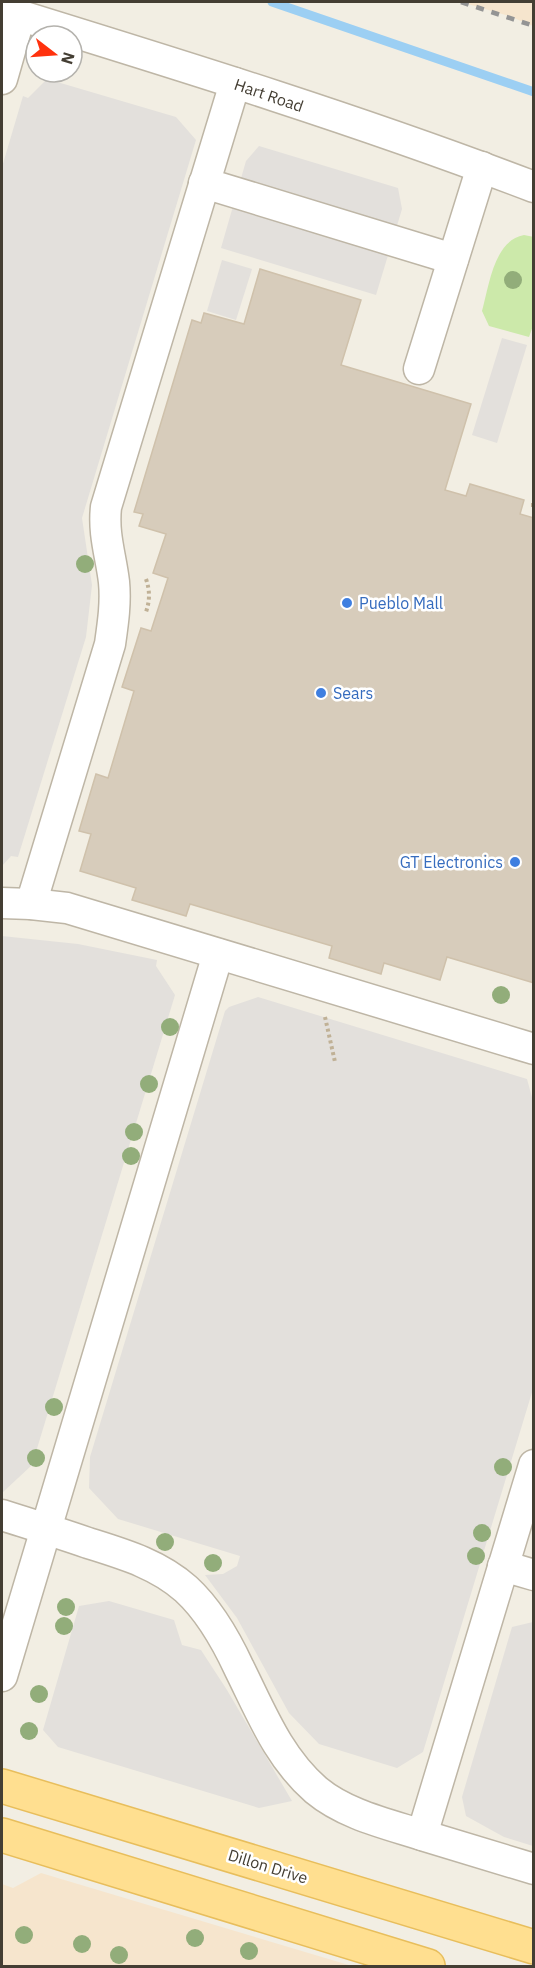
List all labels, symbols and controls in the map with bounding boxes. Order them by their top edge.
north arrow [24,24,84,84]
text: N [57,50,80,67]
street label: Hart Road [232,74,306,116]
place label: Pueblo Mall [359,593,443,613]
marker: Pueblo Mall [340,596,354,610]
place label: Sears [333,683,373,703]
marker: Sears [314,686,328,700]
place label: GT Electronics [400,852,503,872]
marker: GT Electronics [508,855,522,869]
street label: Dillon Drive [226,1844,310,1888]

